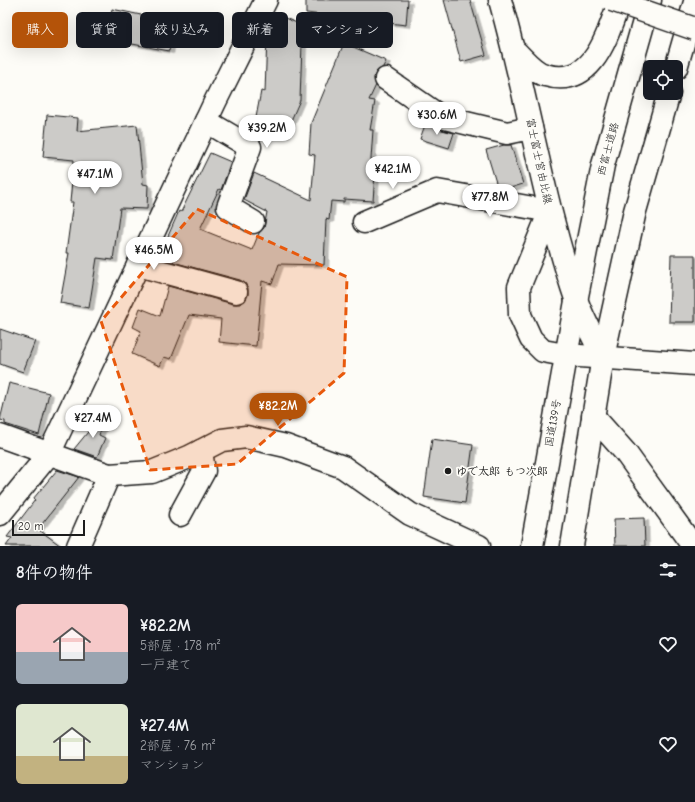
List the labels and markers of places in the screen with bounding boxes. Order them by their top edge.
pin: ¥30.6M [404,102,470,136]
pin: ¥39.2M [234,115,300,149]
pin: ¥42.1M [360,156,426,190]
pin: ¥47.1M [62,161,128,195]
pin: ¥77.8M [457,184,523,218]
pin: ¥46.5M [121,237,187,271]
pin: ¥82.2M [245,393,311,427]
pin: ¥27.4M [60,405,126,439]
place label: ゆで太郎 もつ次郎 [456,465,548,478]
marker: ゆで太郎 もつ次郎 [443,466,453,476]

